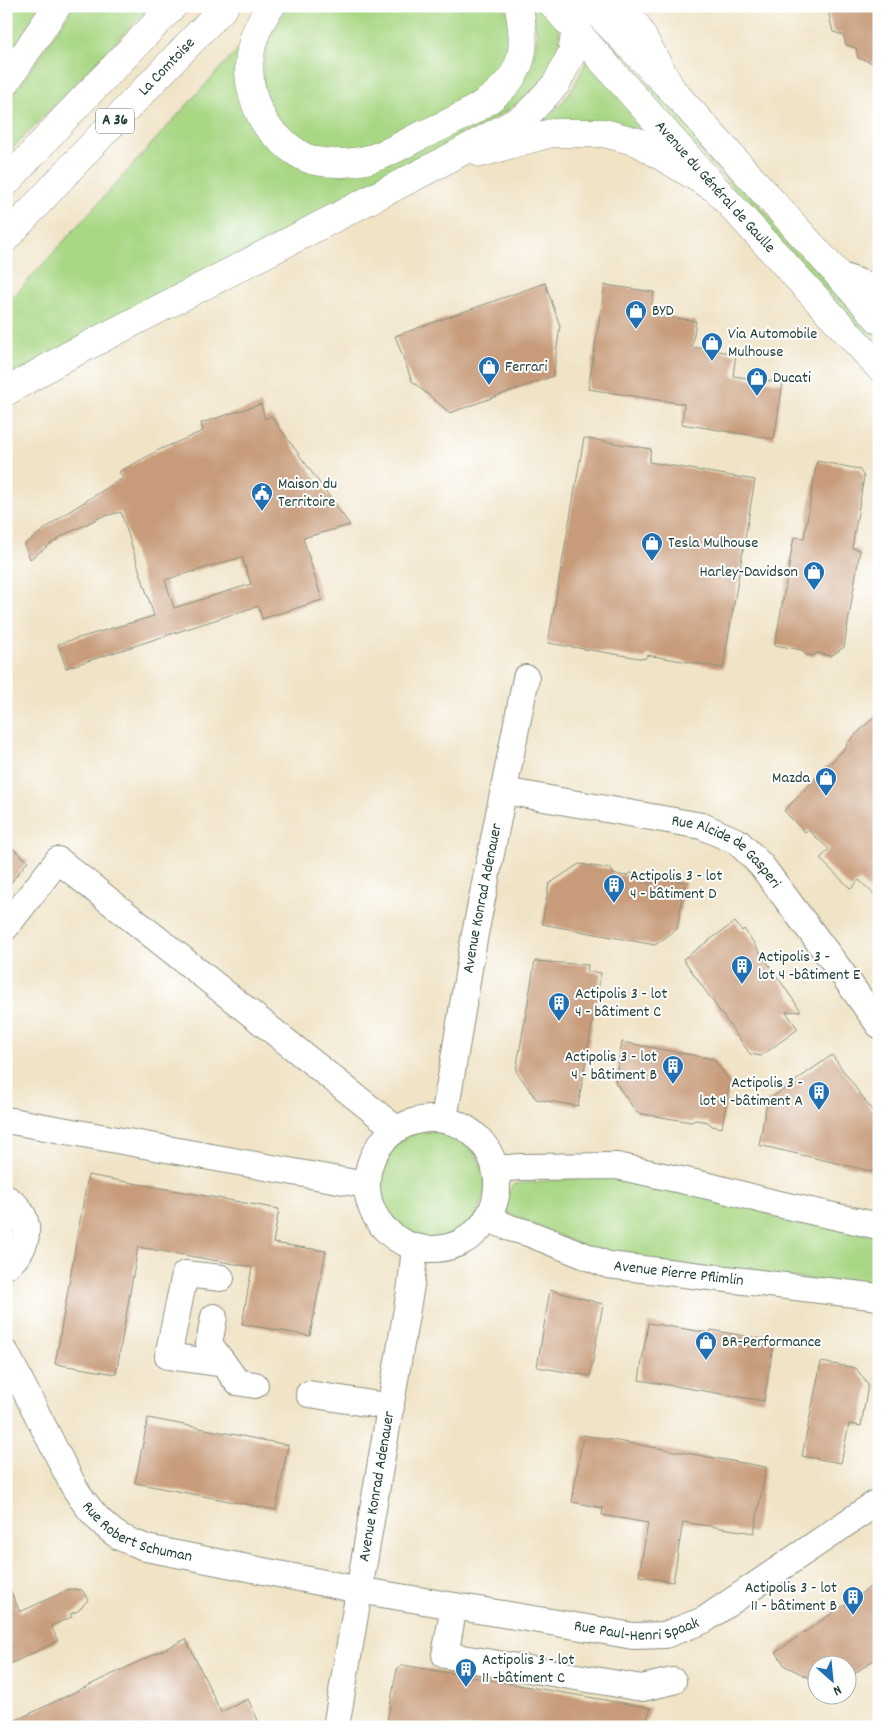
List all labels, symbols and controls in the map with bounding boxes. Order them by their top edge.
street label: La Comtoise [133,32,201,101]
road number: A 36 [96,108,134,134]
street label: Avenue du Général de Gaulle [649,115,781,258]
shop icon: BYD [624,299,648,330]
place label: BYD [652,300,674,323]
place label: Via Automobile Mulhouse [728,323,817,364]
shop icon: Via Automobile Mulhouse [700,331,724,362]
shop icon: Ferrari [477,355,501,386]
place label: Ferrari [505,356,547,379]
shop icon: Ducati [745,366,769,397]
place label: Ducati [773,367,811,390]
place label: Maison du Territoire [278,473,337,514]
public building icon: Maison du Territoire [250,481,274,512]
shop icon: Tesla Mulhouse [640,531,664,562]
place label: Tesla Mulhouse [668,532,758,555]
shop icon: Harley-Davidson [802,560,826,591]
place label: Harley-Davidson [699,561,798,584]
shop icon: Mazda [814,766,838,797]
place label: Mazda [772,767,810,790]
street label: Rue Alcide de Gasperi [670,809,786,893]
street label: Avenue Konrad Adenauer [457,821,508,975]
place label: Actipolis 3 - lot 4 - bâtiment D [630,865,722,906]
building icon: Actipolis 3 - lot 4 - bâtiment D [602,873,626,904]
place label: Actipolis 3 - lot 4 -bâtiment E [758,946,861,987]
building icon: Actipolis 3 - lot 4 -bâtiment E [730,954,754,985]
place label: Actipolis 3 - lot 4 - bâtiment C [575,983,667,1024]
building icon: Actipolis 3 - lot 4 - bâtiment C [547,991,571,1022]
place label: Actipolis 3 - lot 4 - bâtiment B [565,1046,657,1087]
building icon: Actipolis 3 - lot 4 - bâtiment B [661,1054,685,1085]
place label: Actipolis 3 - lot 4 -bâtiment A [699,1072,803,1113]
building icon: Actipolis 3 - lot 4 -bâtiment A [807,1080,831,1111]
street label: Avenue Pierre Pflimlin [612,1254,745,1292]
shop icon: BR-Performance [694,1330,718,1361]
place label: BR-Performance [722,1331,821,1354]
street label: Avenue Konrad Adenauer [353,1409,401,1563]
street label: Rue Robert Schuman [76,1496,194,1568]
place label: Actipolis 3 - lot 11 - bâtiment B [745,1577,837,1618]
building icon: Actipolis 3 - lot 11 - bâtiment B [841,1585,865,1616]
street label: Rue Paul-Henri Spaak [572,1611,703,1648]
place label: Actipolis 3 - lot 11 -bâtiment C [482,1649,574,1690]
north arrow [808,1656,858,1706]
building icon: Actipolis 3 - lot 11 -bâtiment C [454,1657,478,1688]
text: N [829,1679,845,1700]

